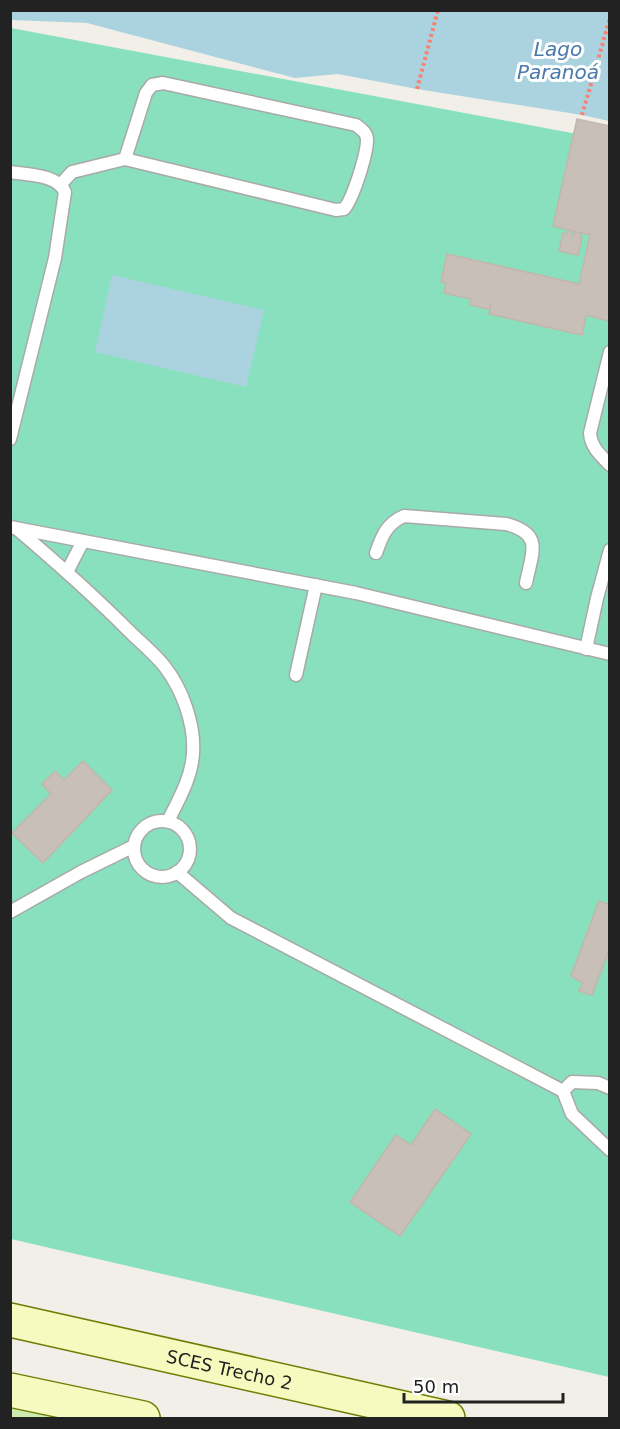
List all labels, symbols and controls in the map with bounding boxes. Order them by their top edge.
water label: Lago Paranoá [517,37,599,84]
street label: SCES Trecho 2 [165,1345,295,1393]
scale bar [404,1366,563,1404]
text: 50 m [413,1376,459,1397]

